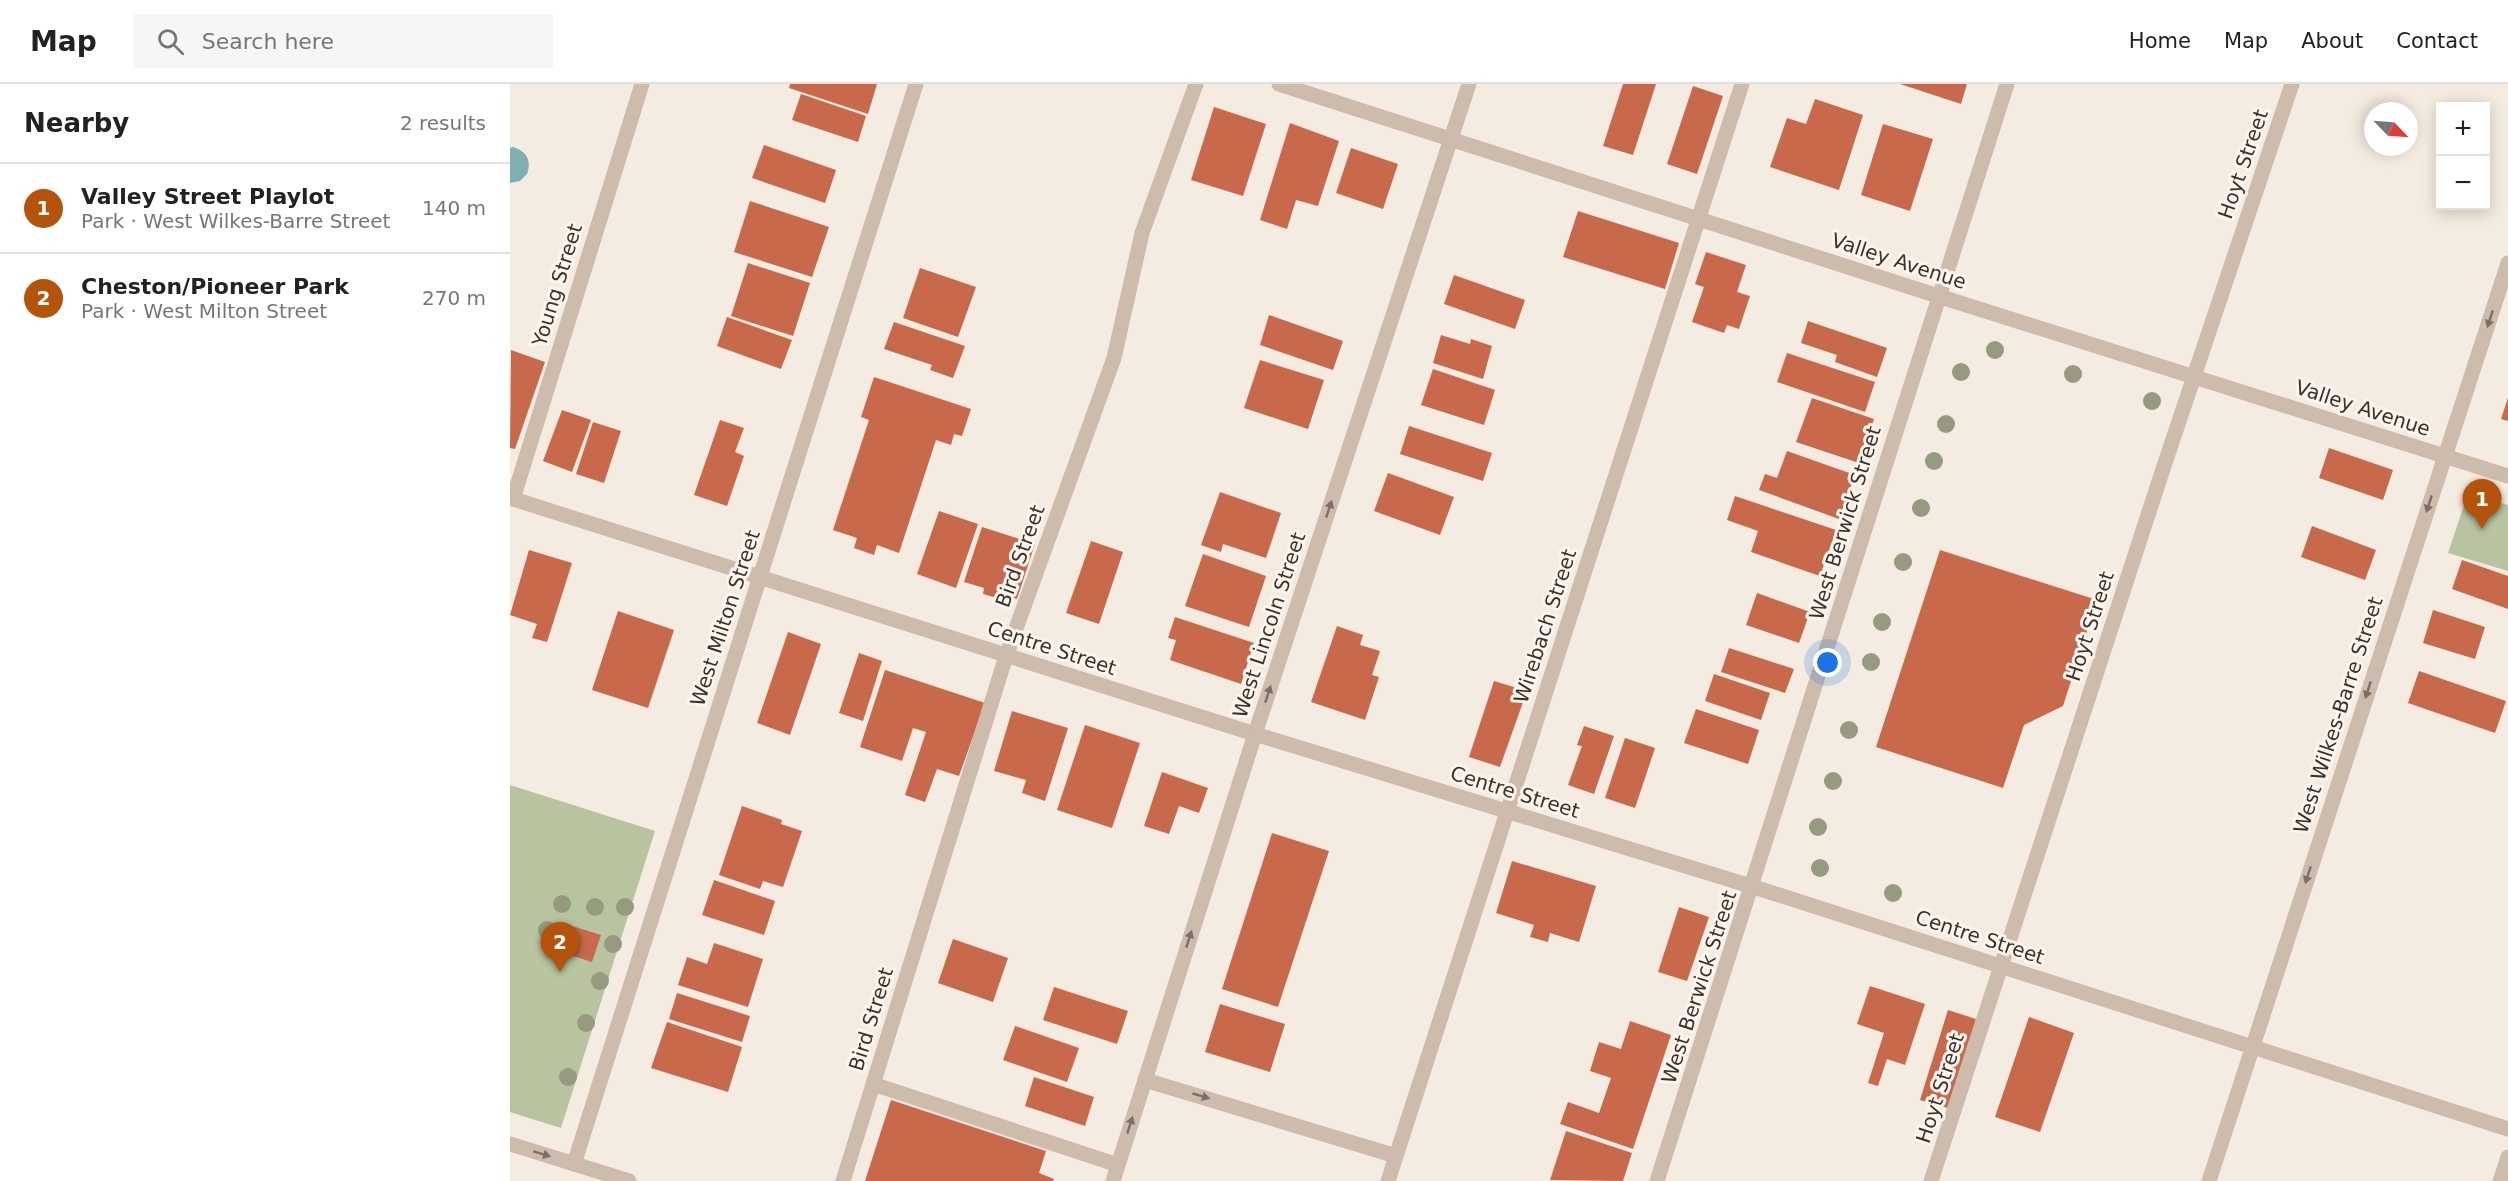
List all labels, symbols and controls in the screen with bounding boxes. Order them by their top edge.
search box [133,14,553,68]
text: Map [30,25,97,58]
icon: search [154,25,187,58]
text: Search here [202,29,334,54]
text: Home [2129,29,2191,53]
text: Map [2224,29,2268,53]
text: About [2301,29,2363,53]
text: Contact [2396,29,2478,53]
north arrow [2364,102,2418,156]
map controls [2436,102,2490,210]
button: + [2436,102,2490,156]
street label: Hoyt Street [2213,106,2273,222]
text: Nearby [24,108,129,138]
text: 2 results [400,111,486,135]
button: − [2436,156,2490,210]
text: Valley Street Playlot [81,184,334,209]
text: 1 [37,196,50,220]
text: 140 m [422,196,486,220]
text: Park · West Wilkes-Barre Street [81,209,390,233]
street label: Young Street [527,221,587,350]
street label: Valley Avenue [1829,228,1969,294]
text: Cheston/Pioneer Park [81,274,349,299]
text: 2 [37,286,50,310]
text: 270 m [422,286,486,310]
text: Park · West Milton Street [81,299,327,323]
one-way arrow [2484,310,2494,328]
street label: Valley Avenue [2293,375,2433,441]
street label: West Berwick Street [1804,423,1886,623]
pin: 1 [2462,480,2502,529]
one-way arrow [2424,495,2433,513]
one-way arrow [1325,500,1335,518]
street label: Bird Street [990,501,1050,610]
street label: West Milton Street [685,527,765,709]
street label: West Lincoln Street [1228,529,1310,721]
street label: Wirebach Street [1509,546,1581,706]
street label: Hoyt Street [2061,568,2119,684]
street label: West Wilkes-Barre Street [2288,594,2388,836]
street label: Centre Street [985,616,1120,680]
your location [1813,648,1842,677]
one-way arrow [2363,681,2373,699]
one-way arrow [1264,685,1273,703]
street label: Centre Street [1447,761,1583,823]
one-way arrow [2303,866,2312,884]
street label: West Berwick Street [1656,887,1742,1086]
street label: Centre Street [1913,905,2048,969]
pin: 2 [541,922,580,972]
one-way arrow [1185,930,1195,948]
street label: Bird Street [844,964,898,1074]
street label: Hoyt Street [1911,1030,1969,1146]
one-way arrow [1192,1092,1210,1102]
one-way arrow [1126,1116,1136,1134]
one-way arrow [533,1150,551,1159]

